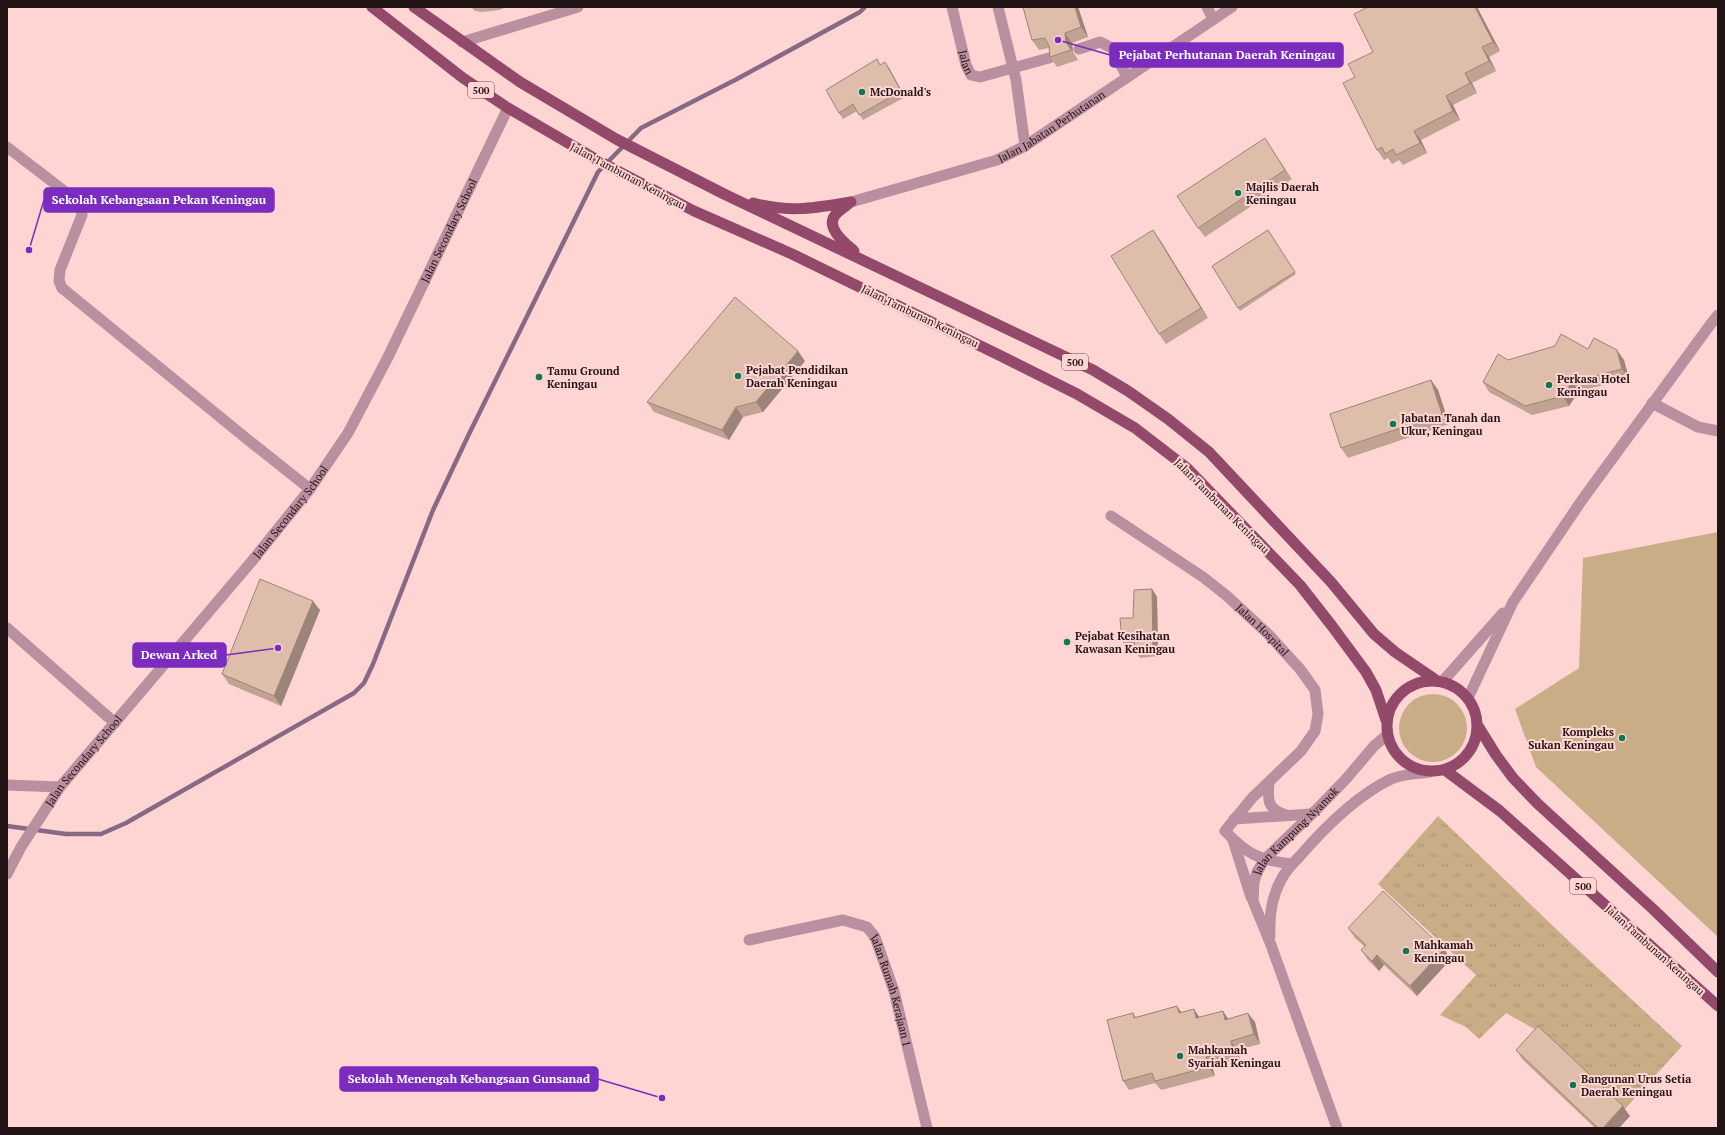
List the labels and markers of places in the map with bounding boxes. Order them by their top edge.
callout: Pejabat Perhutanan Daerah Keningau [1110,43,1343,67]
place label: McDonald's [870,85,931,99]
marker: McDonald's [857,87,867,97]
place label: Majlis Daerah Keningau [1246,180,1319,207]
callout: Sekolah Kebangsaan Pekan Keningau [44,188,274,212]
marker: Majlis Daerah Keningau [1233,188,1243,198]
place label: Pejabat Pendidikan Daerah Keningau [746,363,848,390]
place label: Tamu Ground Keningau [547,364,620,391]
marker: Pejabat Pendidikan Daerah Keningau [733,371,743,381]
marker: Tamu Ground Keningau [534,372,544,382]
place label: Perkasa Hotel Keningau [1557,372,1630,399]
marker: Perkasa Hotel Keningau [1544,380,1554,390]
place label: Jabatan Tanah dan Ukur, Keningau [1401,411,1500,438]
marker: Jabatan Tanah dan Ukur, Keningau [1388,419,1398,429]
place label: Pejabat Kesihatan Kawasan Keningau [1075,629,1175,656]
marker: Pejabat Kesihatan Kawasan Keningau [1062,637,1072,647]
callout: Dewan Arked [133,643,226,667]
place label: Kompleks Sukan Keningau [1528,725,1614,752]
marker: Kompleks Sukan Keningau [1617,733,1627,743]
place label: Mahkamah Keningau [1414,938,1473,965]
marker: Mahkamah Keningau [1401,946,1411,956]
place label: Mahkamah Syariah Keningau [1188,1043,1281,1070]
marker: Mahkamah Syariah Keningau [1175,1051,1185,1061]
callout: Sekolah Menengah Kebangsaan Gunsanad [340,1067,598,1091]
place label: Bangunan Urus Setia Daerah Keningau [1581,1072,1691,1099]
marker: Bangunan Urus Setia Daerah Keningau [1568,1080,1578,1090]

